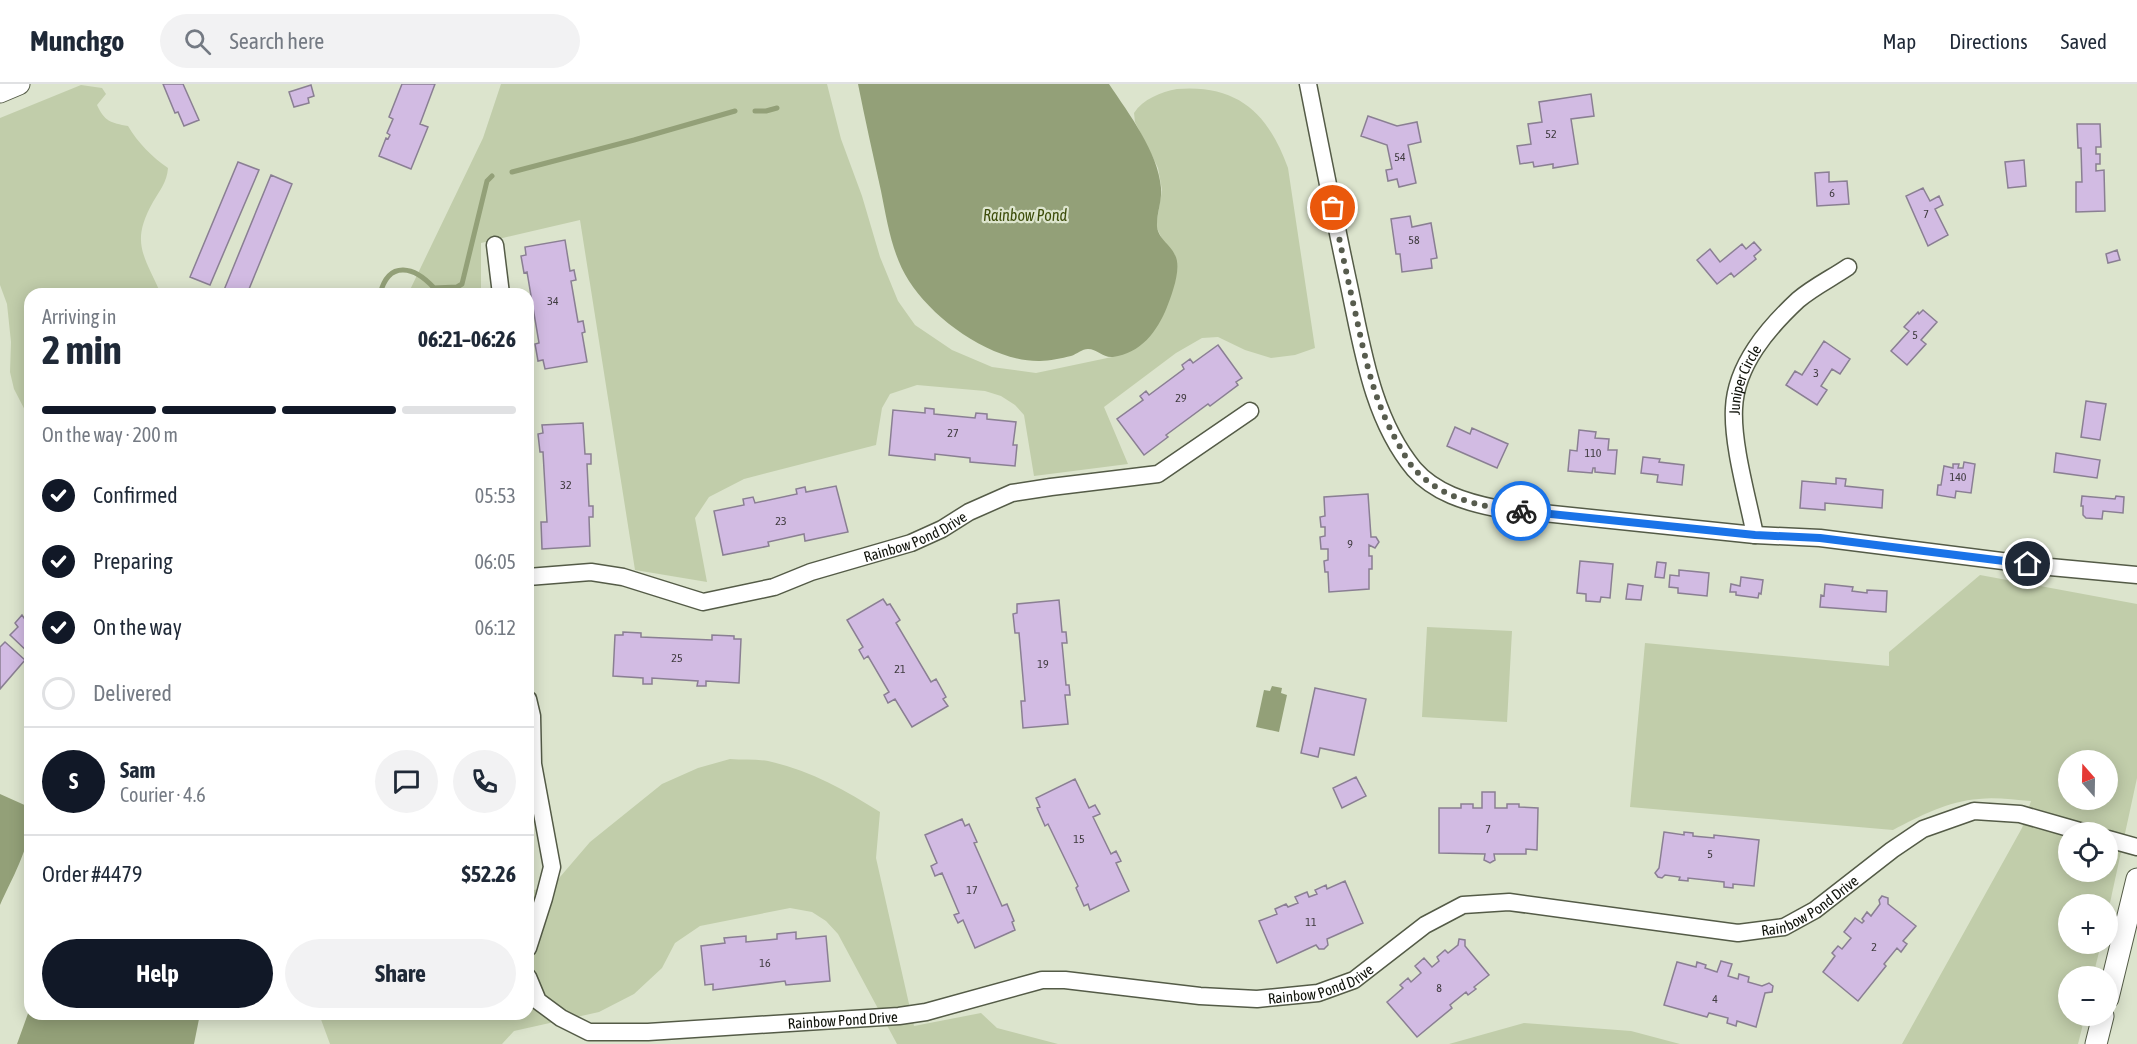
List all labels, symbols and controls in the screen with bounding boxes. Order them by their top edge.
search box [160,14,580,68]
text: Munchgo [30,25,124,57]
icon: search [181,25,214,58]
text: Search here [229,28,324,54]
text: Map [1882,29,1916,53]
text: Directions [1949,29,2028,53]
text: Saved [2061,29,2107,53]
house number: 52 [1545,127,1557,141]
house number: 54 [1394,150,1406,164]
pin [1307,182,1358,233]
house number: 6 [1829,186,1835,200]
icon: bag [1316,191,1349,224]
water label: Rainbow Pond [983,206,1067,224]
house number: 7 [1923,207,1929,221]
house number: 58 [1408,233,1420,247]
house number: 34 [547,294,559,308]
text: Arriving in [42,305,116,328]
text: 06:21–06:26 [418,326,516,352]
text: 2 min [42,328,122,372]
house number: 5 [1912,328,1918,342]
street label: Juniper Circle [1725,341,1764,415]
house number: 3 [1813,366,1819,380]
house number: 29 [1175,391,1187,405]
text: On the way · 200 m [42,423,178,446]
house number: 27 [947,426,959,440]
house number: 110 [1585,446,1602,460]
house number: 140 [1950,470,1967,484]
house number: 32 [560,478,572,492]
icon: check [42,479,75,512]
courier [1491,481,1551,541]
text: Confirmed [93,482,178,508]
text: 05:53 [475,484,516,507]
icon: bike [1505,495,1538,528]
street label: Rainbow Pond Drive [861,507,970,565]
house number: 23 [775,514,787,528]
house number: 9 [1347,537,1353,551]
pin [2002,538,2053,589]
icon: check [42,545,75,578]
icon: home [2011,547,2044,580]
text: Preparing [93,548,173,574]
text: 06:05 [474,550,516,573]
icon: check [42,611,75,644]
text: On the way [93,614,182,640]
text: 06:12 [475,616,516,639]
house number: 25 [671,651,683,665]
house number: 19 [1037,657,1049,671]
house number: 21 [894,662,906,676]
text: Delivered [93,680,172,706]
button: chat [375,750,438,813]
button: phone [453,750,516,813]
north arrow [2058,750,2118,810]
map controls [2058,750,2118,1026]
text: Sam [120,757,155,783]
text: S [69,768,78,794]
text: Courier · 4.6 [120,783,206,806]
house number: 7 [1485,822,1491,836]
button: locate [2058,822,2118,882]
house number: 15 [1073,832,1085,846]
house number: 5 [1707,847,1713,861]
text: Order #4479 [42,861,142,887]
text: $52.26 [461,861,516,887]
street label: Rainbow Pond Drive [1760,871,1861,938]
house number: 17 [966,883,978,897]
button: + [2058,894,2118,954]
house number: 11 [1305,915,1317,929]
button: Help [42,939,273,1008]
button: Share [285,939,516,1008]
house number: 2 [1871,940,1877,954]
house number: 16 [759,956,771,970]
street label: Rainbow Pond Drive [1267,960,1376,1006]
button: − [2058,966,2118,1026]
house number: 8 [1436,981,1442,995]
house number: 4 [1712,992,1718,1006]
street label: Rainbow Pond Drive [787,1008,898,1032]

